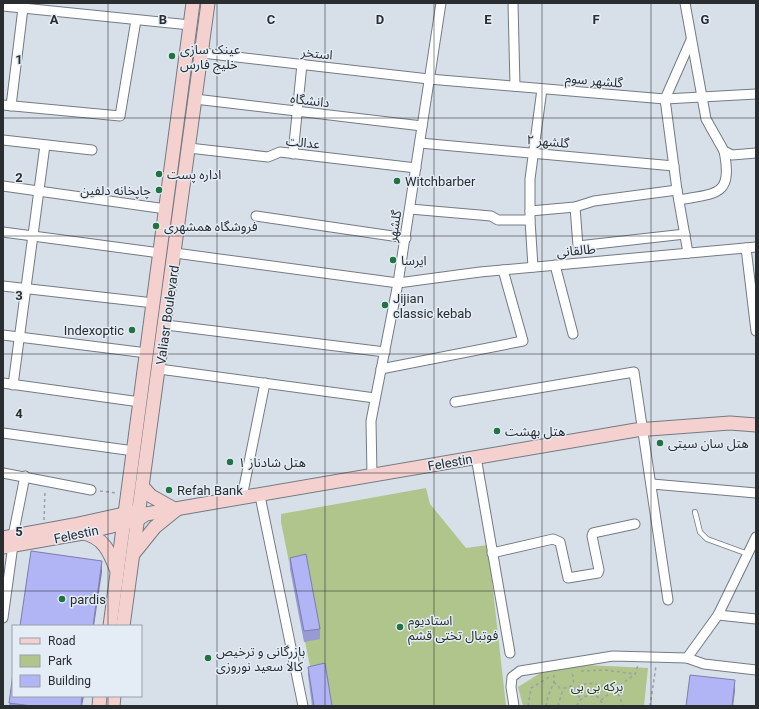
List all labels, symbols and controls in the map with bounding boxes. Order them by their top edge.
text: A [50,12,59,27]
text: B [159,12,167,27]
text: C [267,12,276,27]
text: D [376,12,384,27]
text: E [484,12,492,27]
text: F [592,12,600,27]
text: G [701,12,710,27]
place label: عینک سازی خلیج فارس [180,42,241,75]
street label: استخر [299,44,333,63]
marker: عینک سازی خلیج فارس [167,51,177,61]
text: 1 [15,52,23,67]
street label: گلشهر سوم [564,71,624,93]
street label: دانشگاه [289,91,330,110]
street label: گلشهر ۲ [526,132,571,152]
street label: عدالت [285,133,321,152]
place label: اداره پست [167,167,221,184]
marker: اداره پست [154,169,164,179]
text: 2 [15,170,23,185]
place label: Witchbarber [405,174,476,189]
marker: Witchbarber [392,176,402,186]
place label: چاپخانه دلفین [80,183,151,200]
marker: چاپخانه دلفین [154,185,164,195]
street label: گلشهر [384,208,405,244]
place label: فروشگاه همشهری [164,219,258,235]
marker: فروشگاه همشهری [151,221,161,231]
street label: طالقانی [556,241,597,261]
place label: ایرسا [401,253,427,268]
marker: ایرسا [388,255,398,265]
street label: Valiasr Boulevard [153,264,182,366]
text: 3 [15,288,23,303]
place label: Jijian classic kebab [393,291,472,321]
marker: Jijian classic kebab [380,300,390,310]
place label: Indexoptic [64,323,124,338]
marker: Indexoptic [127,325,137,335]
text: 4 [15,406,23,421]
place label: هتل بهشت [505,424,565,440]
marker: هتل بهشت [492,426,502,436]
place label: هتل سان سیتی [668,436,749,452]
marker: هتل سان سیتی [655,438,665,448]
street label: Felestin [426,451,474,474]
place label: هتل شادناز ۱ [238,455,306,471]
marker: هتل شادناز ۱ [225,457,235,467]
place label: Refah Bank [177,483,243,498]
marker: Refah Bank [164,485,174,495]
street label: Felestin [52,522,100,547]
text: 5 [15,524,23,539]
place label: pardis [70,592,106,607]
marker: pardis [57,594,67,604]
place label: استادیوم فوتبال تختی قشم [408,613,499,646]
marker: استادیوم فوتبال تختی قشم [395,622,405,632]
legend [12,625,142,697]
text: Road [48,634,76,648]
place label: بازرگانی و ترخیص کالا سعید نوروزی [216,644,305,675]
marker: بازرگانی و ترخیص کالا سعید نوروزی [203,653,213,663]
text: Park [48,654,73,668]
text: Building [48,674,91,688]
park label: برکه بی بی [571,679,623,695]

